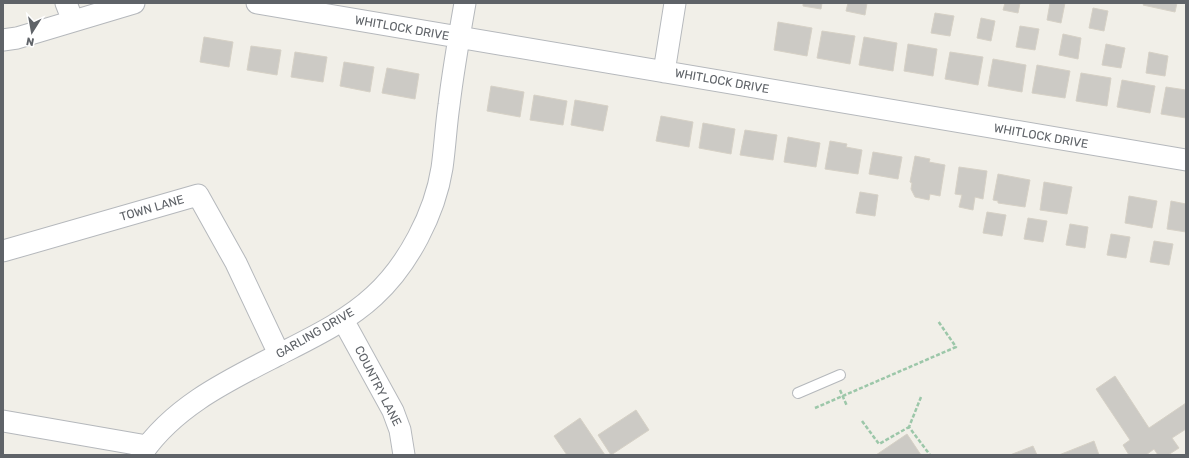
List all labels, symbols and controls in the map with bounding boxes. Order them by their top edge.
north arrow [12,12,52,52]
street label: WHITLOCK DRIVE [354,13,450,43]
text: N [25,34,35,48]
street label: WHITLOCK DRIVE [674,66,770,96]
street label: WHITLOCK DRIVE [993,121,1089,151]
street label: TOWN LANE [118,192,186,224]
street label: GARLING DRIVE [273,305,357,361]
street label: COUNTRY LANE [352,344,404,428]

